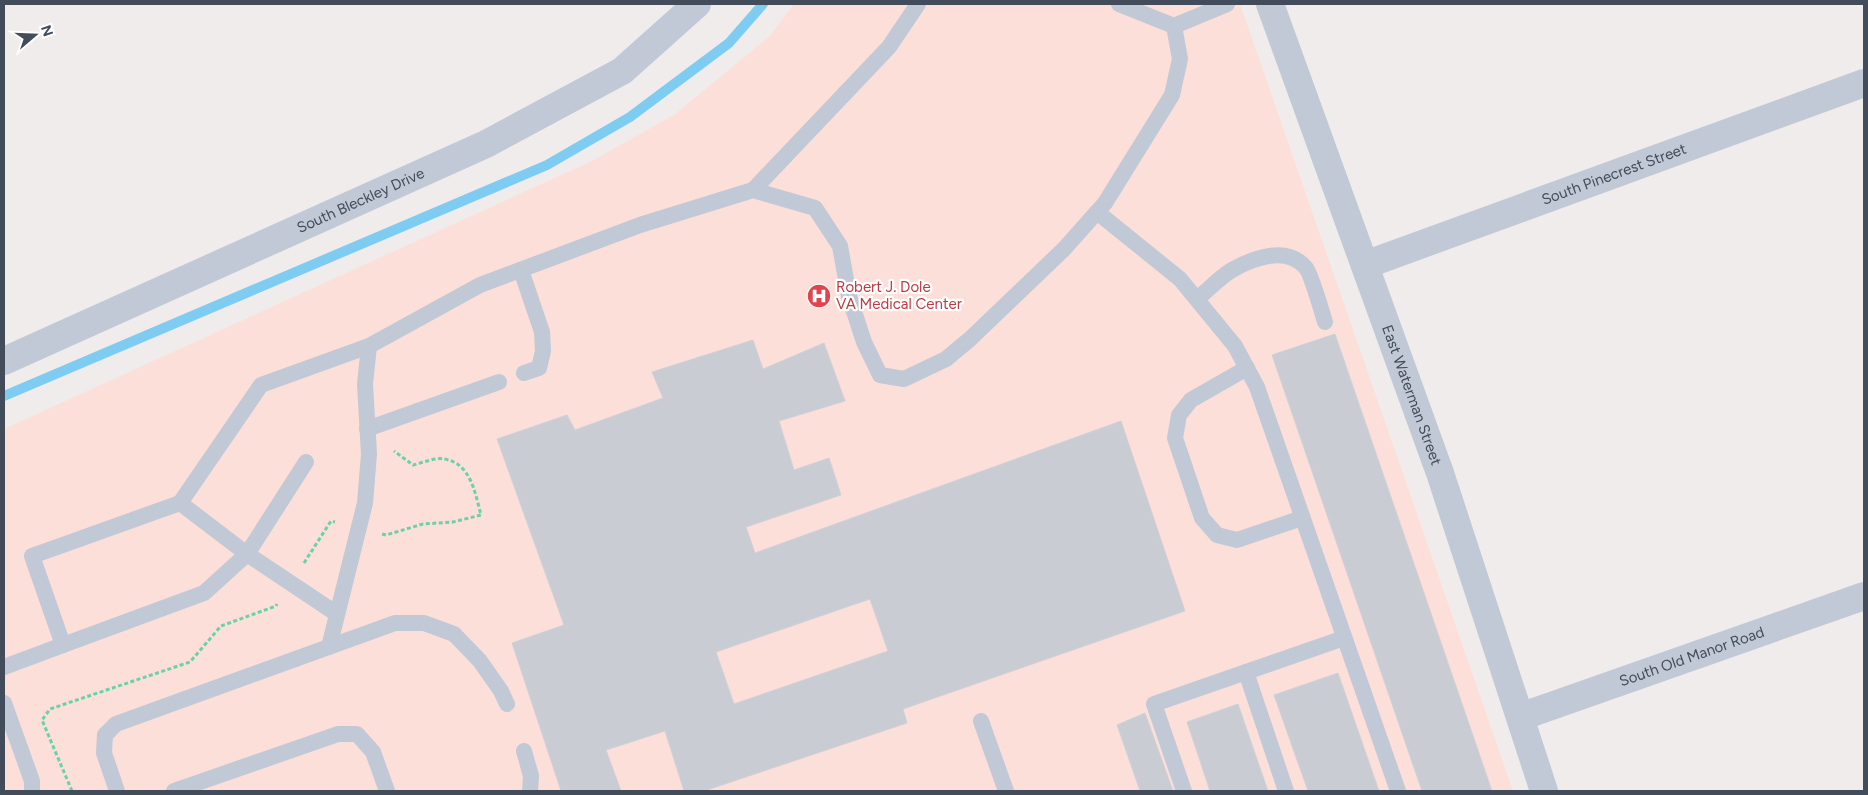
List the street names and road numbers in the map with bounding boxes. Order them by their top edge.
street label: South Pinecrest Street [1539,139,1689,209]
street label: South Bleckley Drive [294,164,427,237]
street label: East Waterman Street [1378,323,1446,468]
street label: South Old Manor Road [1617,623,1767,690]

